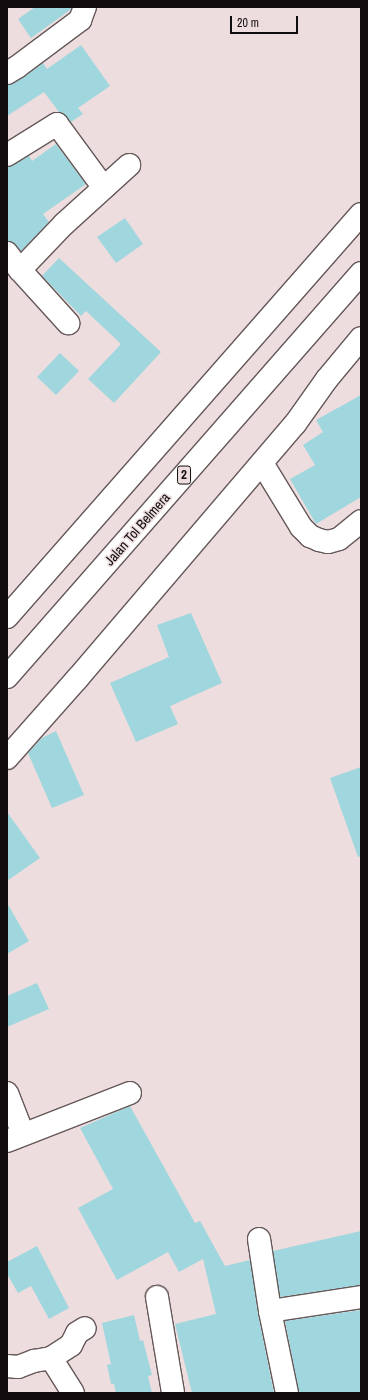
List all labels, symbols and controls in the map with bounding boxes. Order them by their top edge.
scale bar [232,8,300,34]
text: 20 m [237,15,259,31]
road number: 2 [177,464,191,486]
street label: Jalan Tol Belmera [101,489,173,569]

